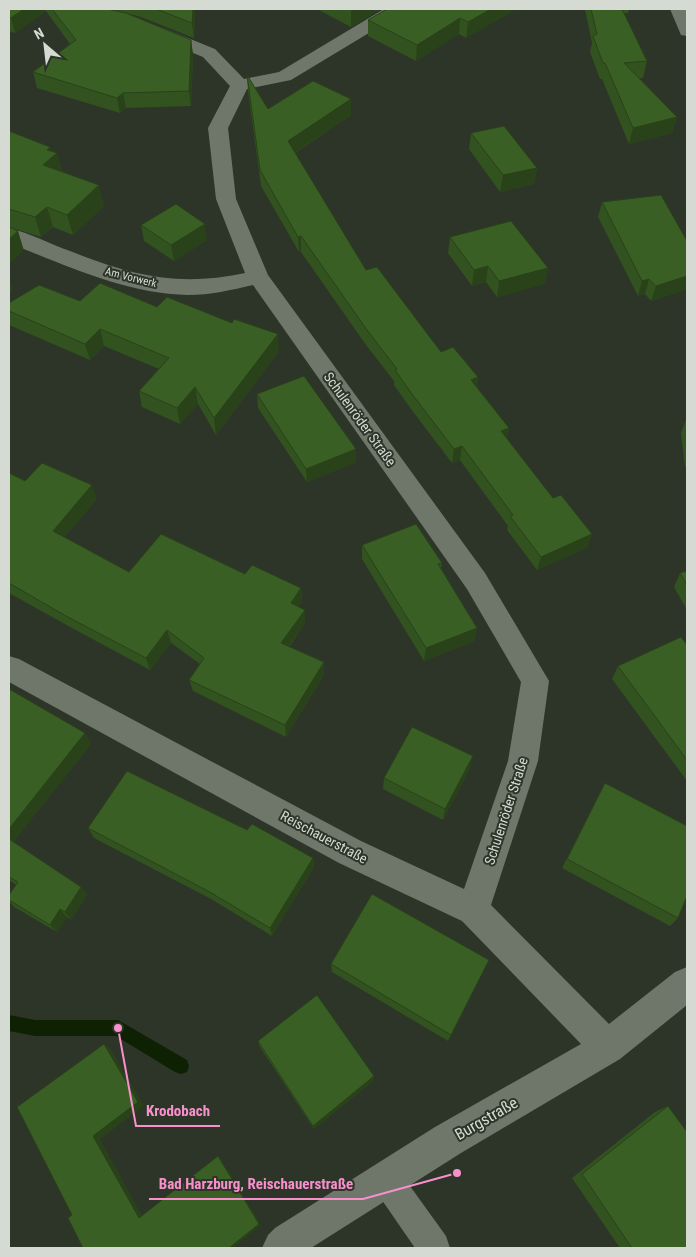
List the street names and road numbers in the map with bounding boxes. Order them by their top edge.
street label: Am Vorwerk [104,265,158,290]
street label: Schulenröder Straße [321,369,400,469]
street label: Schulenröder Straße [481,755,531,867]
street label: Reischauerstraße [278,807,371,867]
street label: Burgstraße [452,1093,521,1144]

